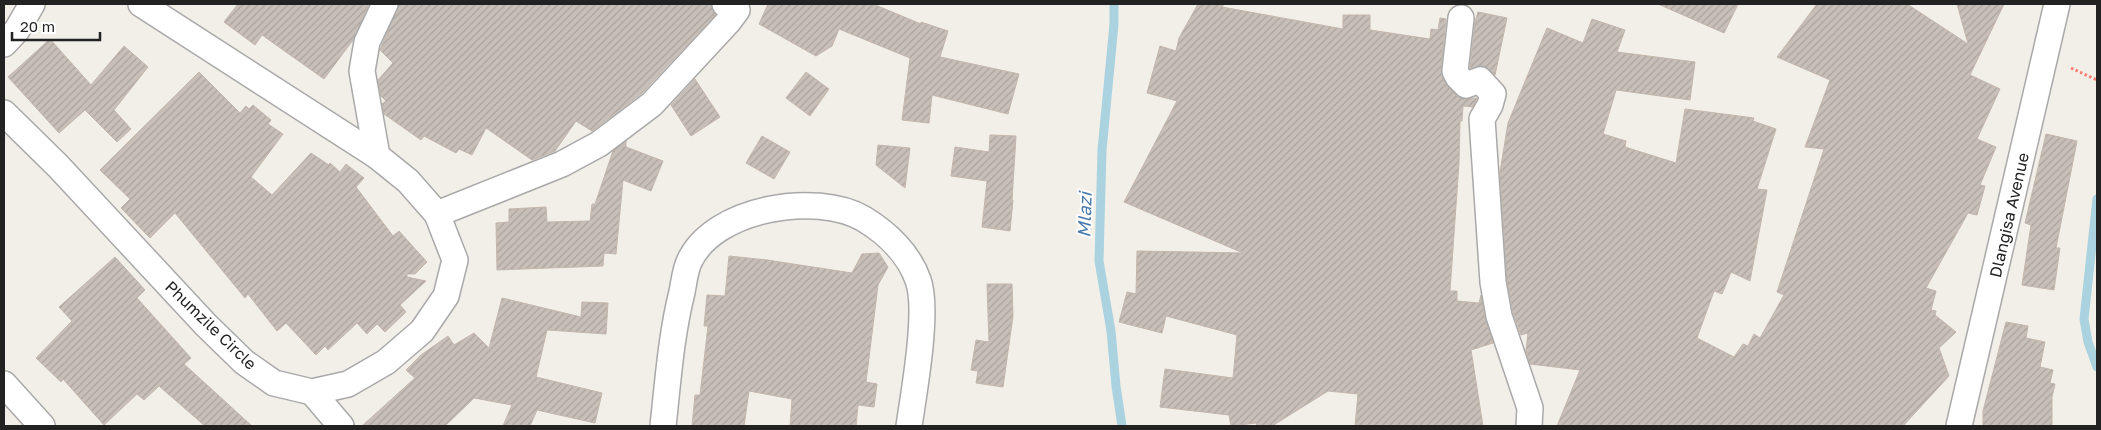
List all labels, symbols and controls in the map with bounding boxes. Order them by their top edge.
scale bar [12,10,100,42]
text: 20 m [20,17,55,35]
street label: Dlangisa Avenue [1985,151,2033,279]
water label: Mlazi [1072,190,1096,238]
street label: Phumzile Circle [161,276,261,374]

